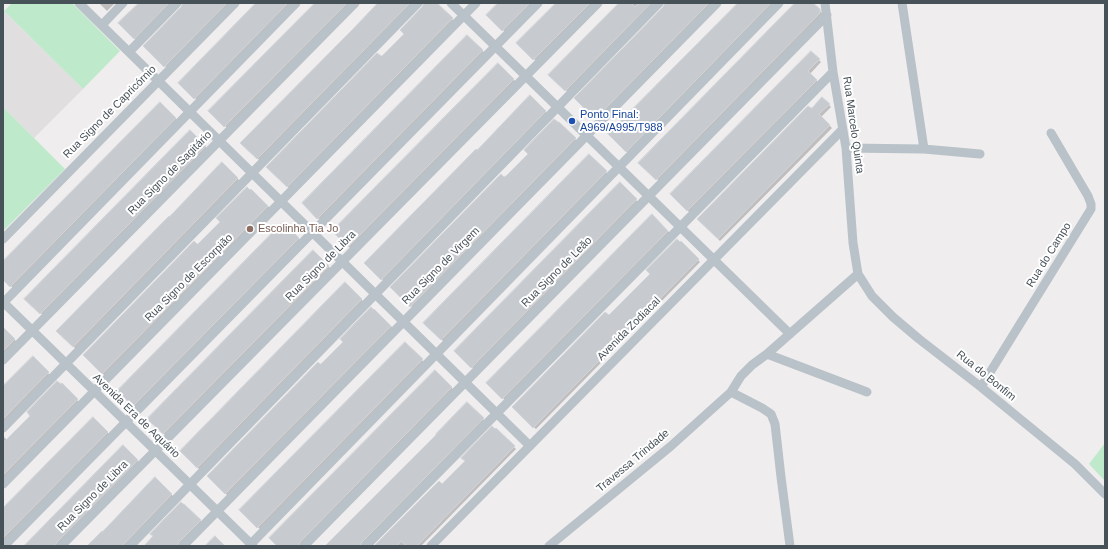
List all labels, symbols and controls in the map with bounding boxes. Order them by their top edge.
street label: Rua Signo de Capricórnio [61,63,159,161]
street label: Rua Marcelo Quinta [840,76,866,174]
place label: Ponto Final: A969/A995/T988 [580,108,663,134]
marker: Ponto Final: A969/A995/T988 [567,116,577,126]
street label: Rua Signo de Sagitário [125,128,215,218]
street label: Rua do Campo [1024,220,1074,290]
place label: Escolinha Tia Jo [258,222,338,236]
marker: Escolinha Tia Jo [245,224,255,234]
street label: Rua Signo de Virgem [399,224,483,308]
street label: Rua Signo de Libra [283,228,359,304]
street label: Rua Signo de Escorpião [142,231,236,325]
street label: Rua Signo de Leão [519,234,595,310]
street label: Avenida Zodiacal [595,295,663,363]
street label: Rua do Bonfim [954,348,1018,404]
street label: Avenida Era de Aquário [90,371,182,461]
street label: Travessa Trindade [594,427,672,495]
street label: Rua Signo de Libra [55,458,131,534]

